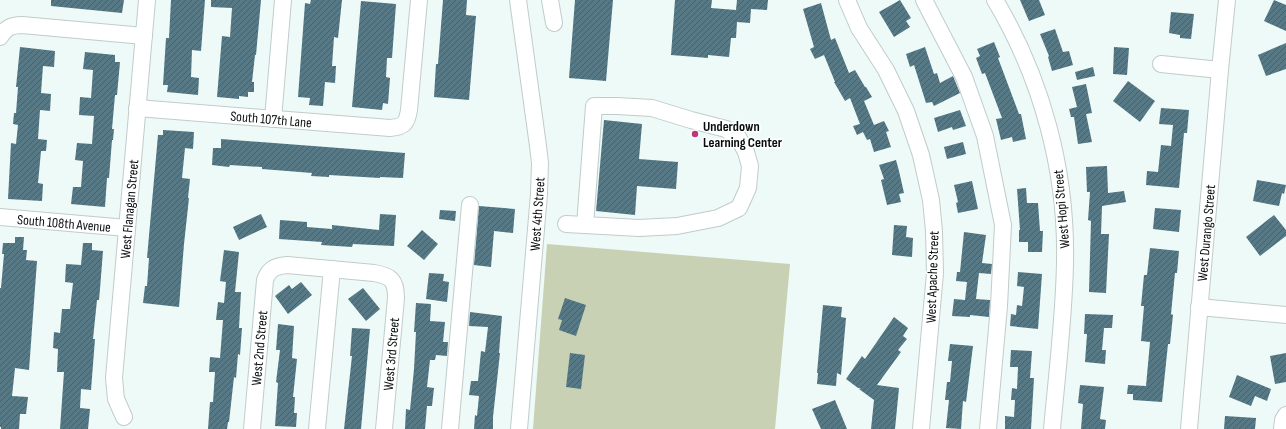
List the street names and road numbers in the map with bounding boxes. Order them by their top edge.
street label: South 107th Lane [230,107,312,132]
street label: West Flanagan Street [117,159,142,259]
street label: West Hopi Street [1050,169,1073,249]
street label: West 4th Street [526,177,549,251]
street label: West Durango Street [1194,184,1219,282]
street label: South 108th Avenue [16,211,112,236]
street label: West Apache Street [922,231,943,324]
street label: West 2nd Street [248,310,271,386]
street label: West 3rd Street [380,317,403,391]

